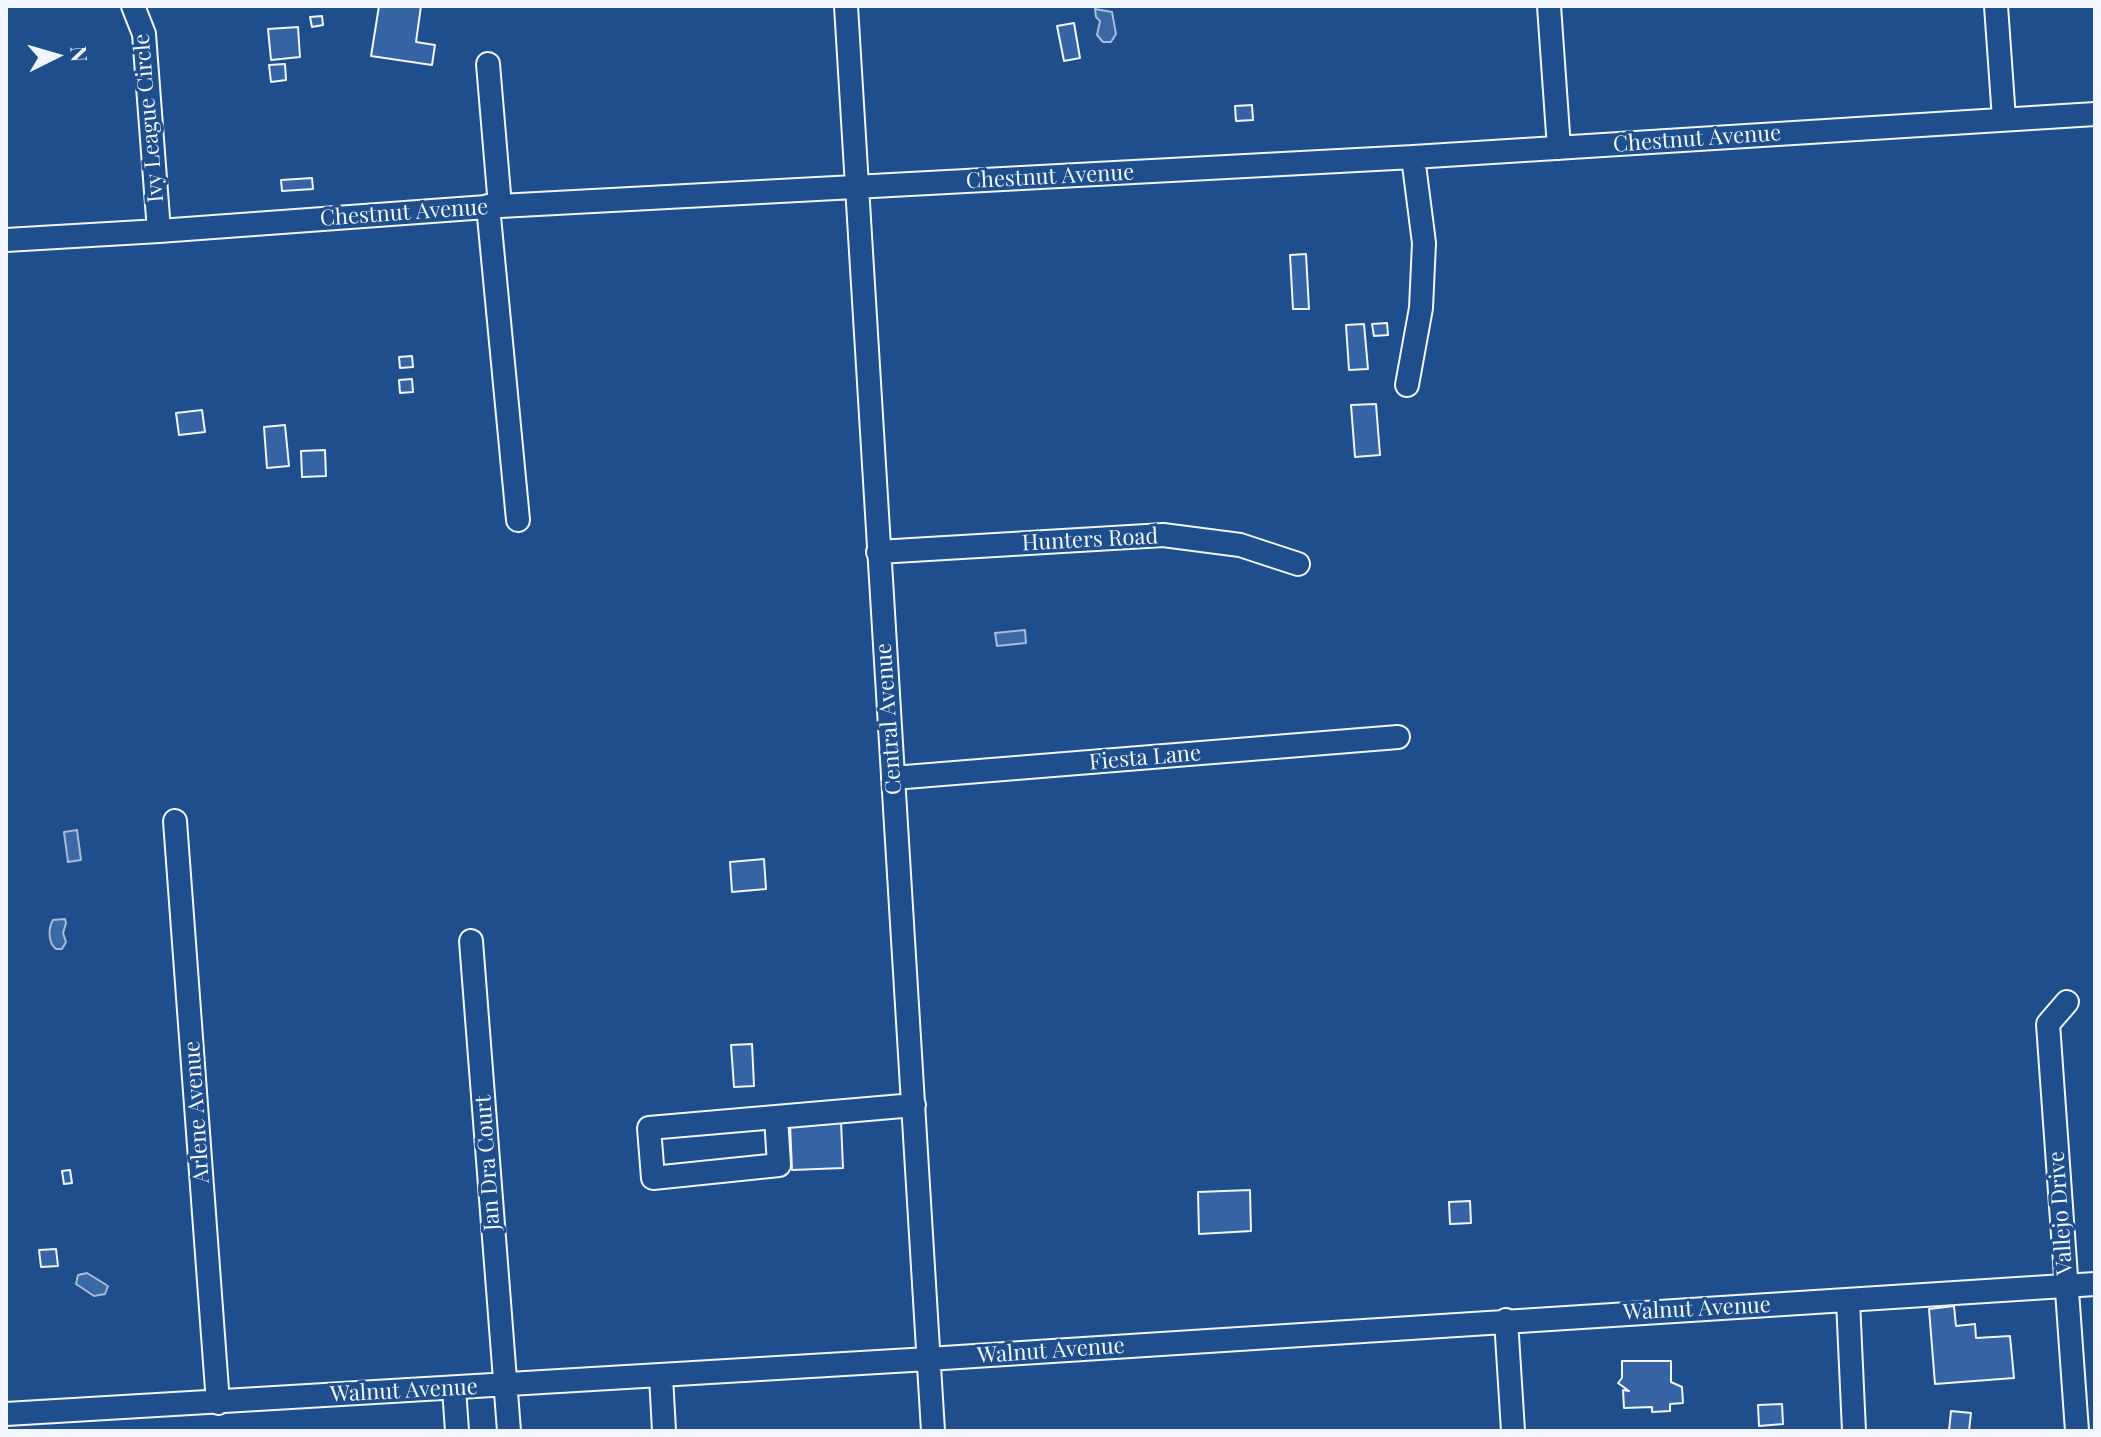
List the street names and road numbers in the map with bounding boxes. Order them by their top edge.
street label: Ivy League Circle [128,33,170,203]
street label: Chestnut Avenue [1612,120,1782,158]
street label: Chestnut Avenue [965,159,1135,195]
street label: Chestnut Avenue [319,194,489,232]
street label: Hunters Road [1021,523,1159,557]
street label: Central Avenue [871,642,907,796]
street label: Fiesta Lane [1088,740,1202,776]
street label: Arlene Avenue [179,1040,215,1184]
street label: Jan Dra Court [470,1094,506,1232]
street label: Vallejo Drive [2043,1150,2079,1276]
street label: Walnut Avenue [1622,1292,1772,1326]
street label: Walnut Avenue [976,1333,1126,1369]
street label: Walnut Avenue [329,1374,479,1408]

